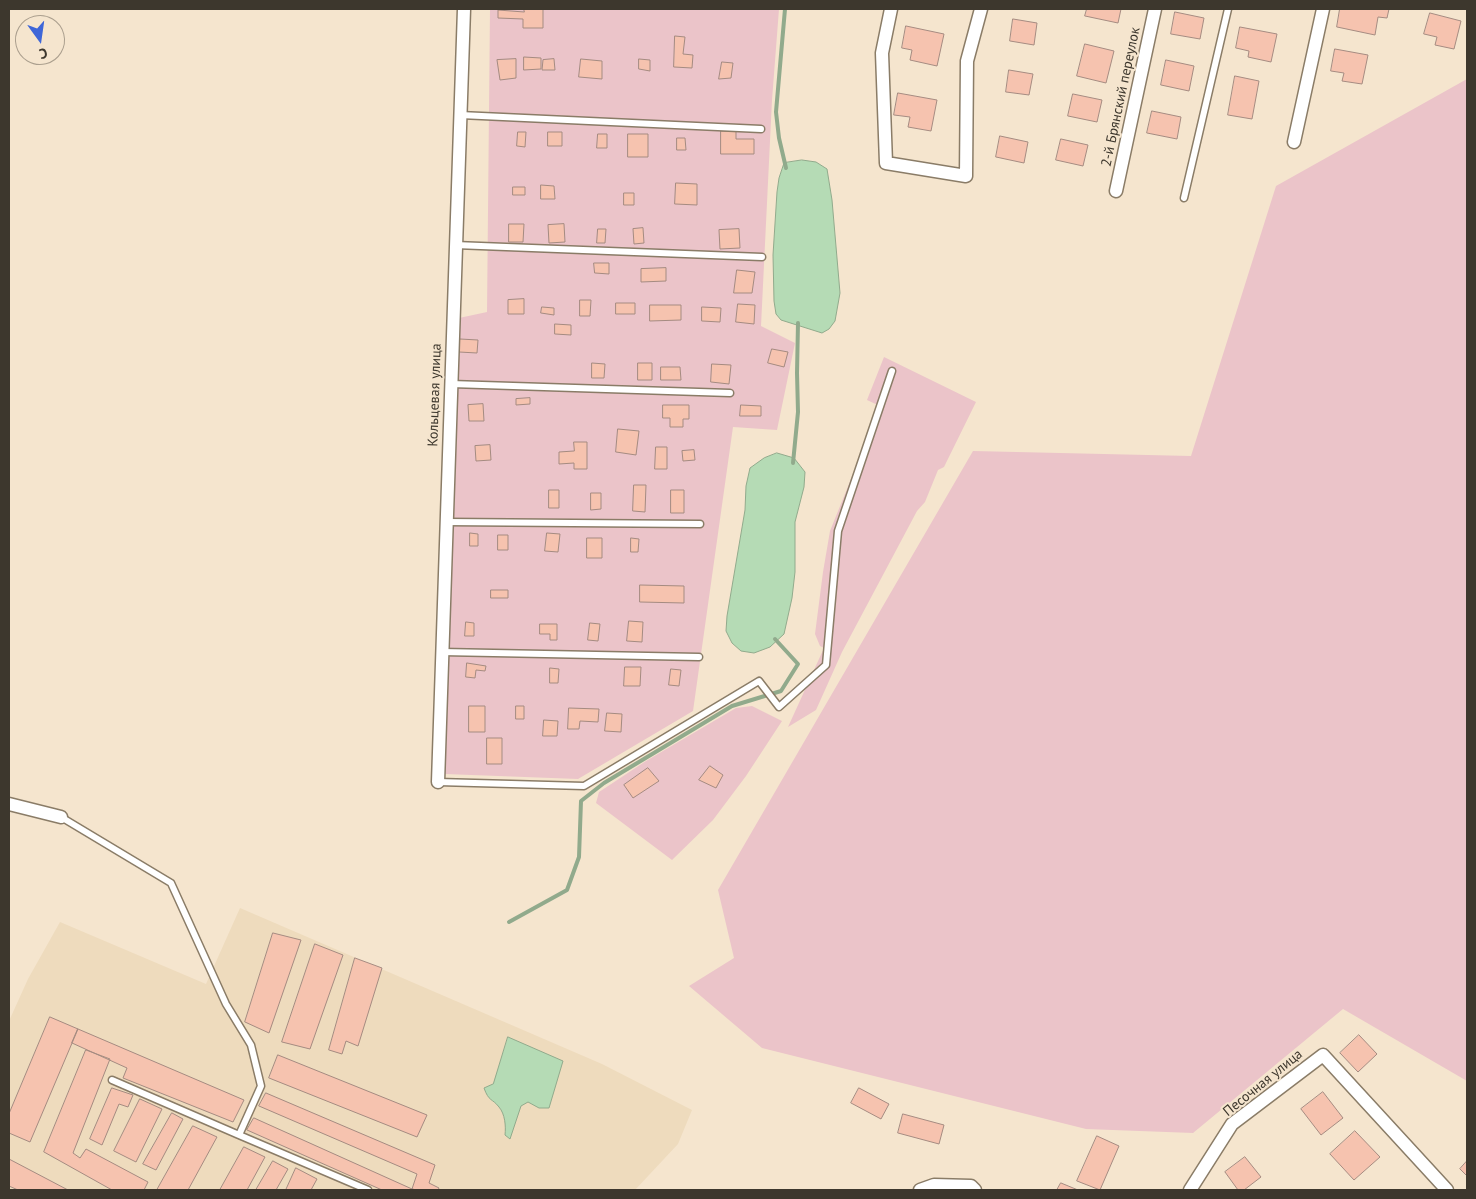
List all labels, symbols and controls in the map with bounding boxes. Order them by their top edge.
north arrow [15,15,65,65]
street label: 2-й Брянский переулок [1098,26,1144,168]
text: С [37,44,49,63]
street label: Кольцевая улица [425,343,445,447]
street label: Песочная улица [1220,1046,1306,1120]

